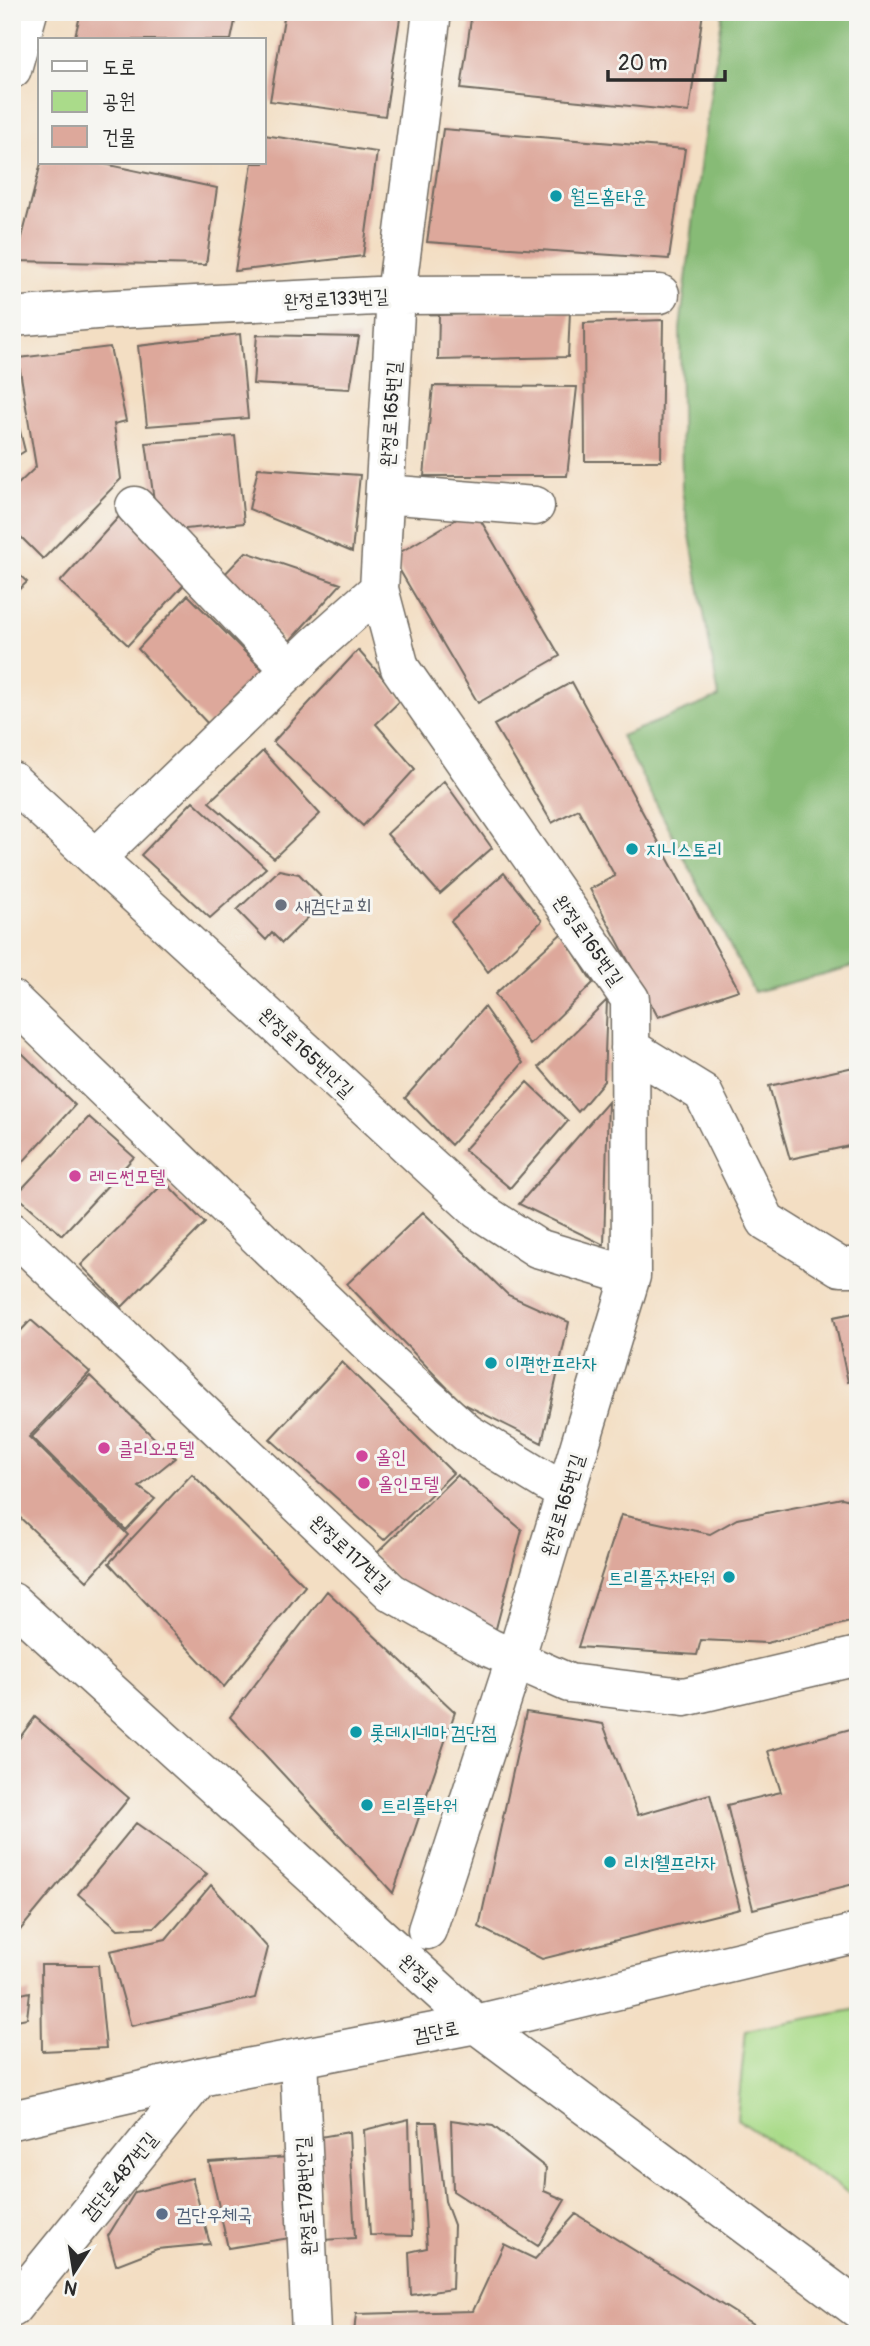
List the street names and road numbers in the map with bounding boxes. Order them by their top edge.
street label: 완정로133번길 [283,284,389,314]
street label: 완정로165번길 [375,361,407,467]
street label: 완정로165번길 [548,891,628,991]
street label: 완정로165번안길 [254,1003,359,1103]
street label: 완정로165번길 [536,1451,590,1559]
street label: 완정로117번길 [305,1510,396,1597]
street label: 완정로 [394,1949,444,1998]
street label: 검단로 [411,2016,461,2048]
street label: 검단로487번길 [77,2127,163,2226]
street label: 완정로178번안길 [291,2136,321,2256]

